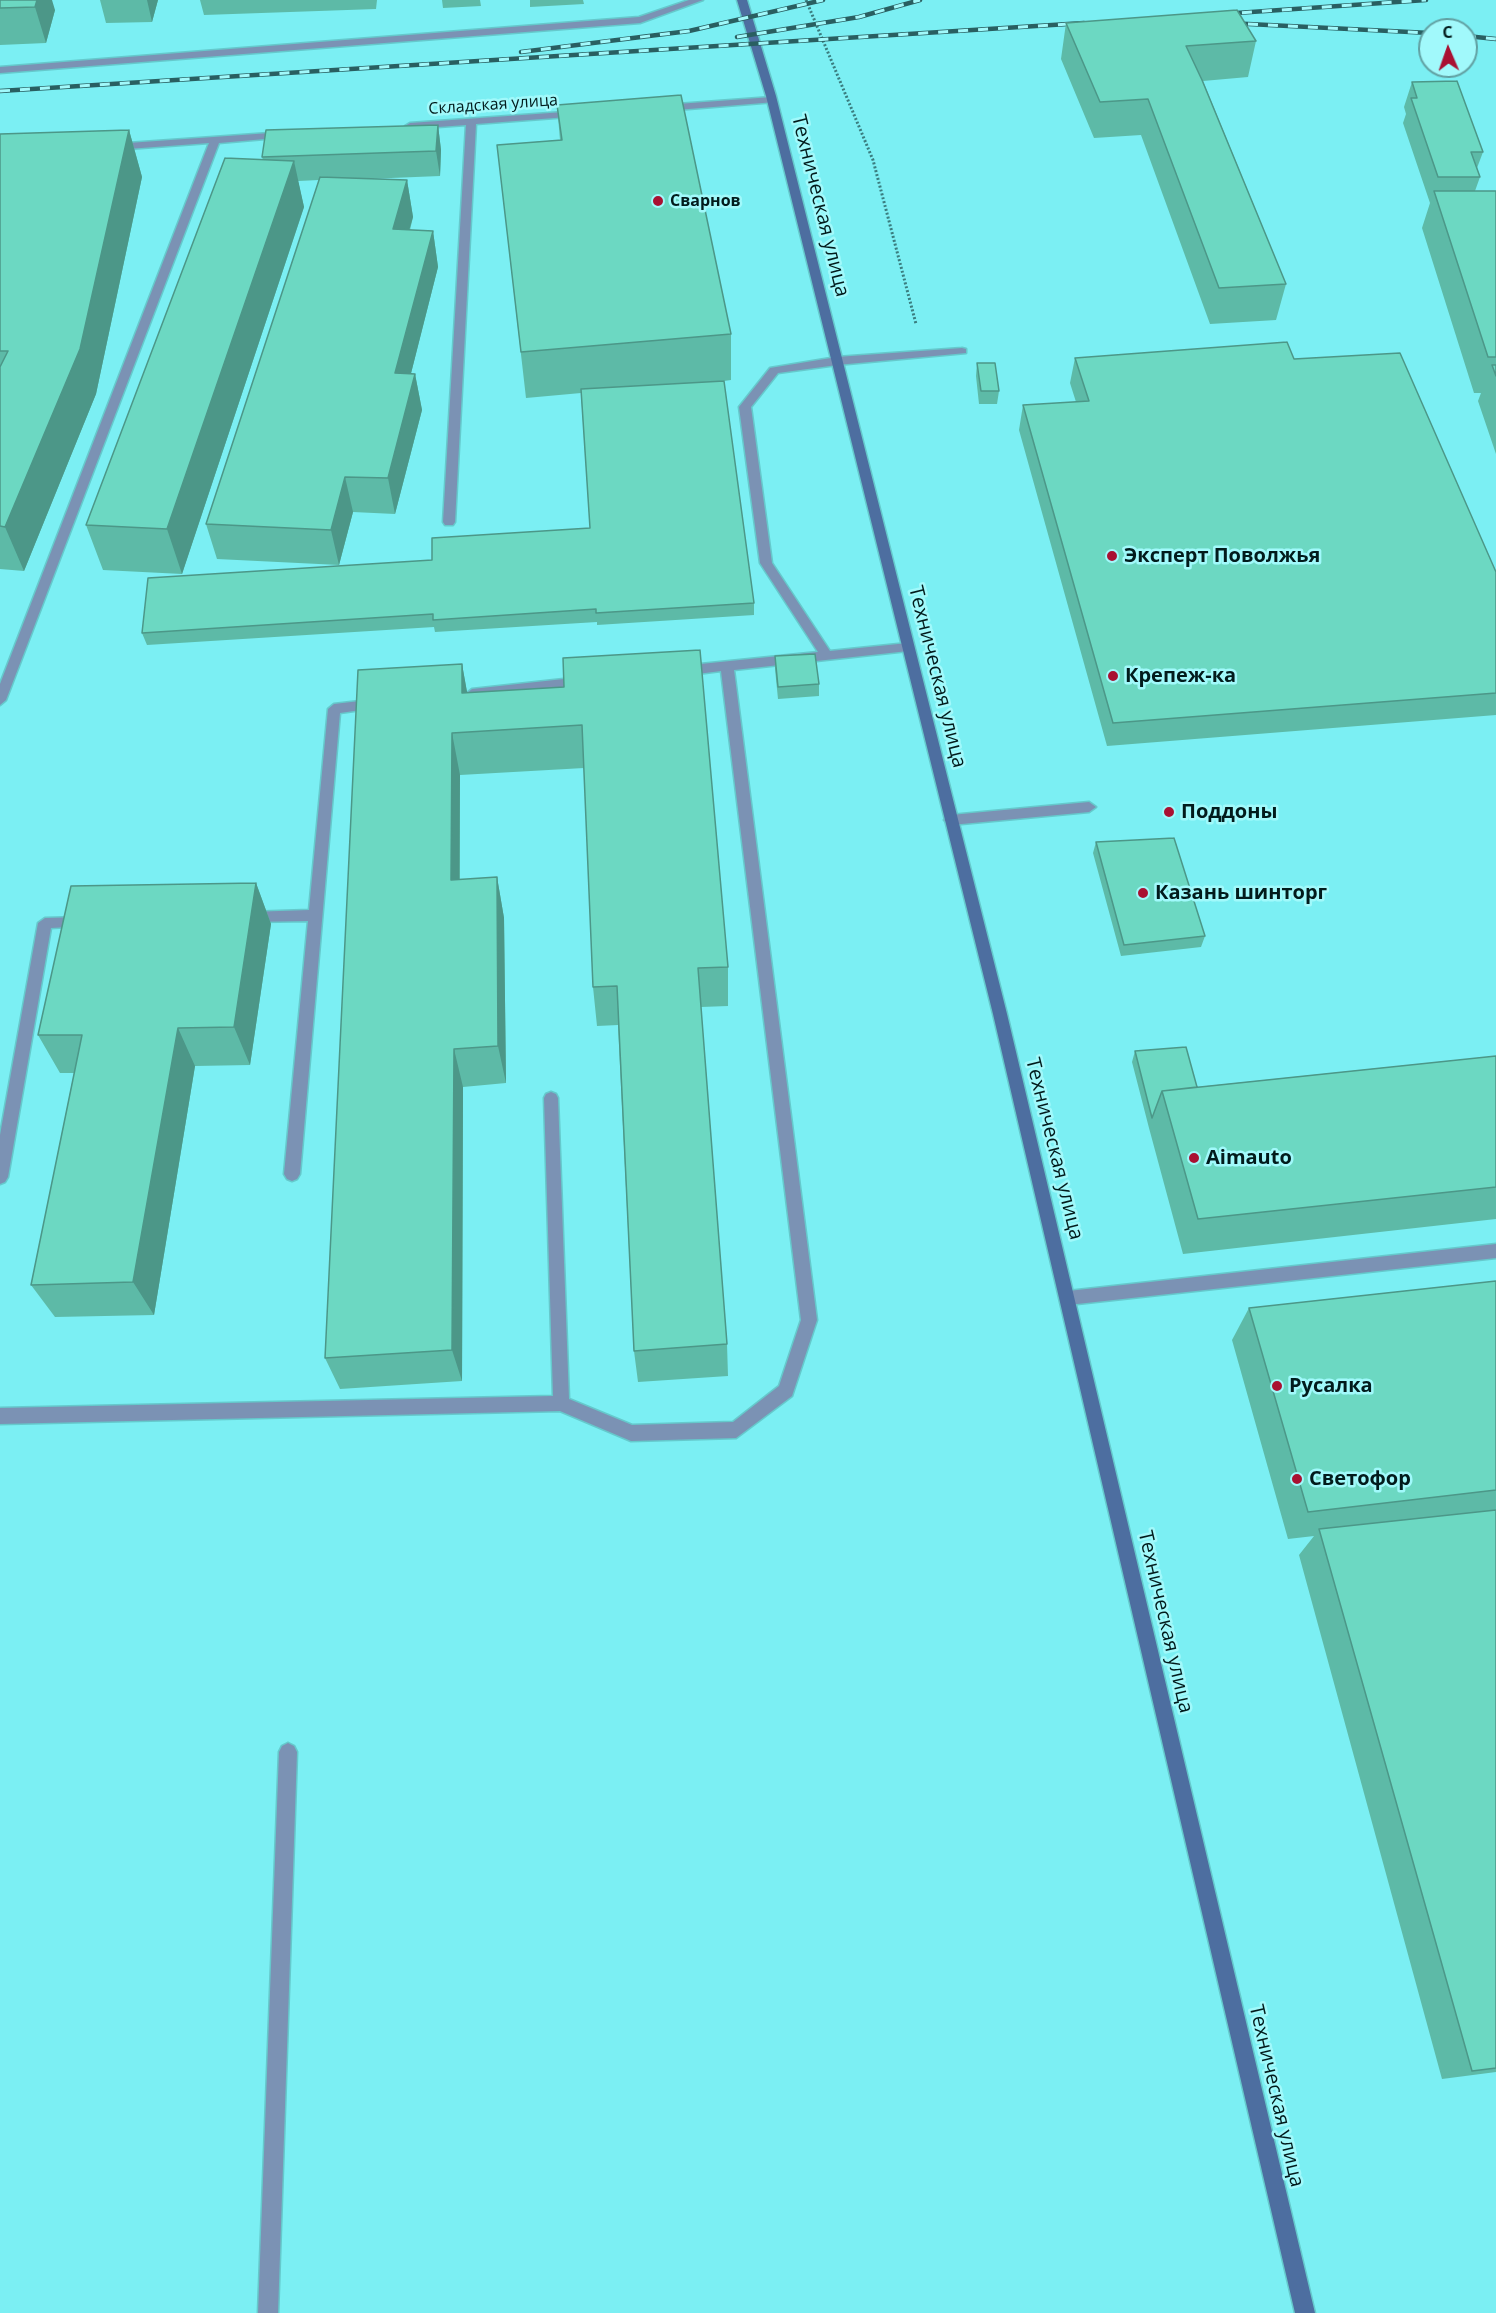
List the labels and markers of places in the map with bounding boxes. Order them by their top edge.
place label: Сварнов [670,191,741,211]
marker: Сварнов [651,194,665,208]
place label: Эксперт Поволжья [1124,544,1320,568]
marker: Эксперт Поволжья [1105,549,1119,563]
place label: Крепеж-ка [1125,664,1236,688]
marker: Крепеж-ка [1106,669,1120,683]
place label: Поддоны [1181,800,1277,824]
marker: Поддоны [1162,805,1176,819]
place label: Казань шинторг [1155,881,1327,905]
marker: Казань шинторг [1136,886,1150,900]
place label: Aimauto [1206,1146,1292,1170]
marker: Aimauto [1187,1151,1201,1165]
place label: Русалка [1289,1374,1373,1398]
marker: Русалка [1270,1379,1284,1393]
place label: Светофор [1309,1467,1411,1491]
marker: Светофор [1290,1472,1304,1486]

